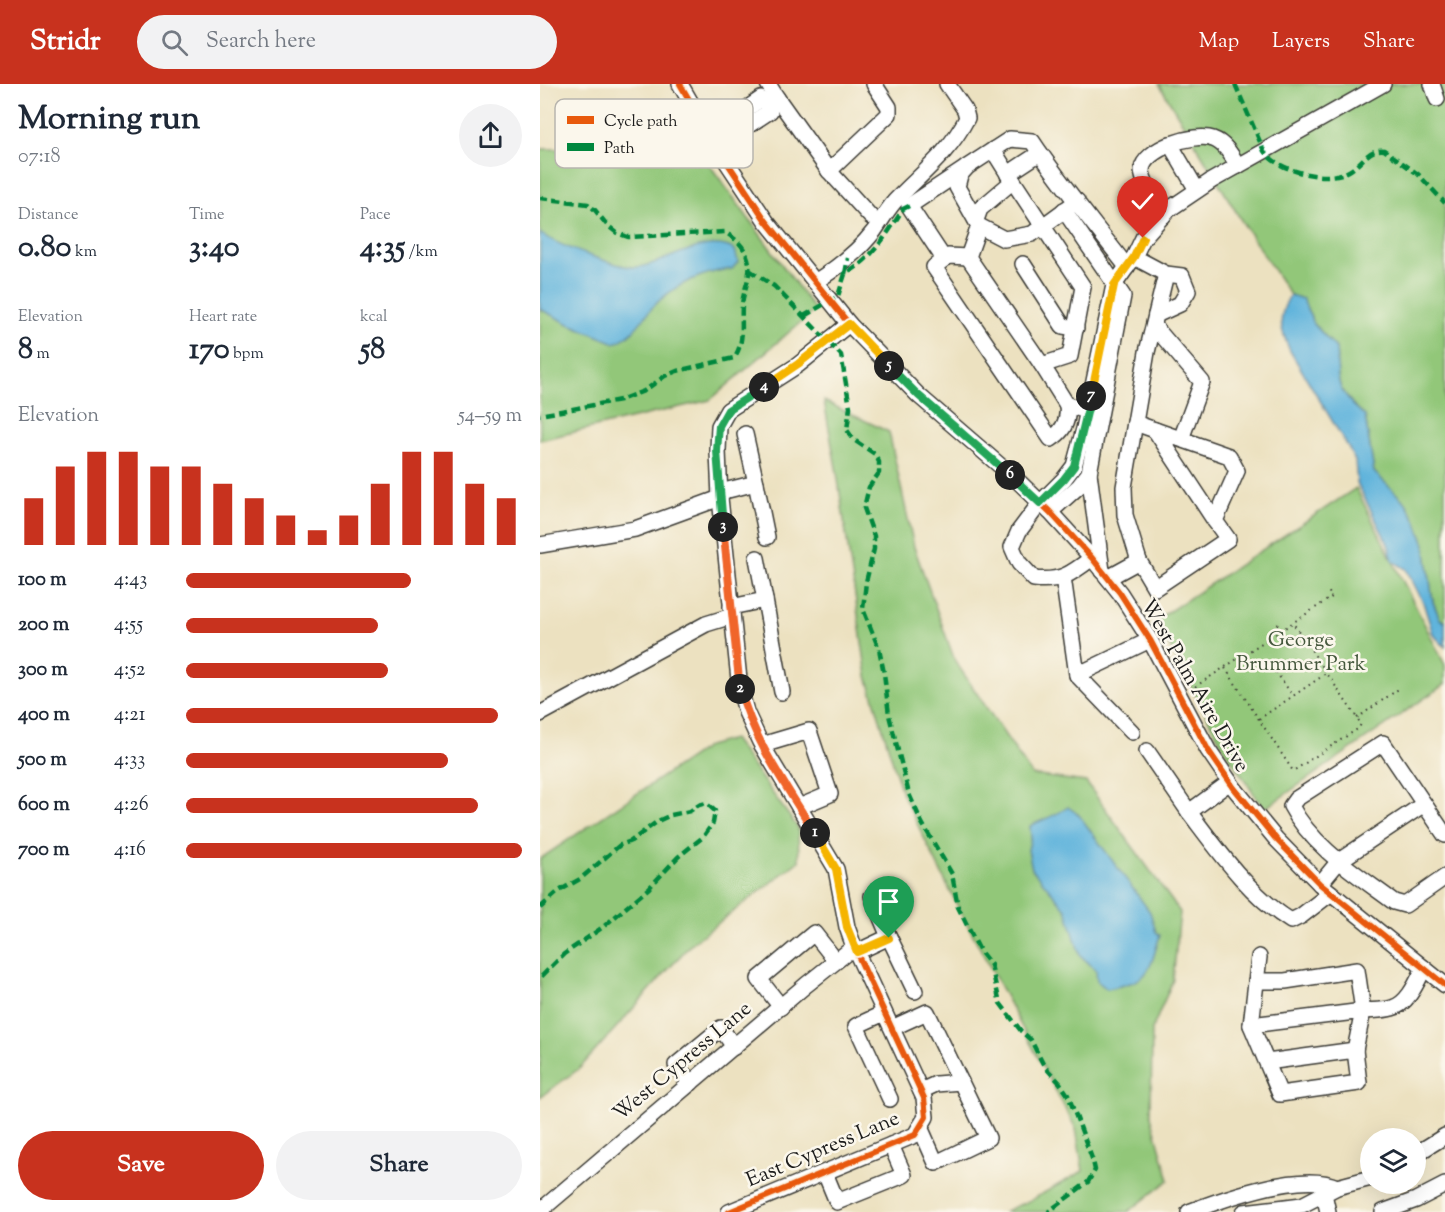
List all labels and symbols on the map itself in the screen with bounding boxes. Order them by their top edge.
legend [555,99,753,168]
text: Cycle path [604,111,678,134]
text: Path [604,138,635,161]
pin [1117,176,1168,238]
pin: 5 [874,351,904,381]
pin: 4 [749,372,779,402]
pin: 7 [1076,381,1106,411]
pin: 6 [995,460,1025,490]
pin: 3 [708,512,738,542]
street label: West Palm Aire Drive [1132,594,1256,778]
park label: George Brummer Park [1236,626,1367,680]
pin: 2 [725,674,755,704]
pin: 1 [800,818,830,848]
pin [863,876,914,938]
street label: West Cypress Lane [607,995,759,1129]
street label: East Cypress Lane [742,1104,904,1196]

